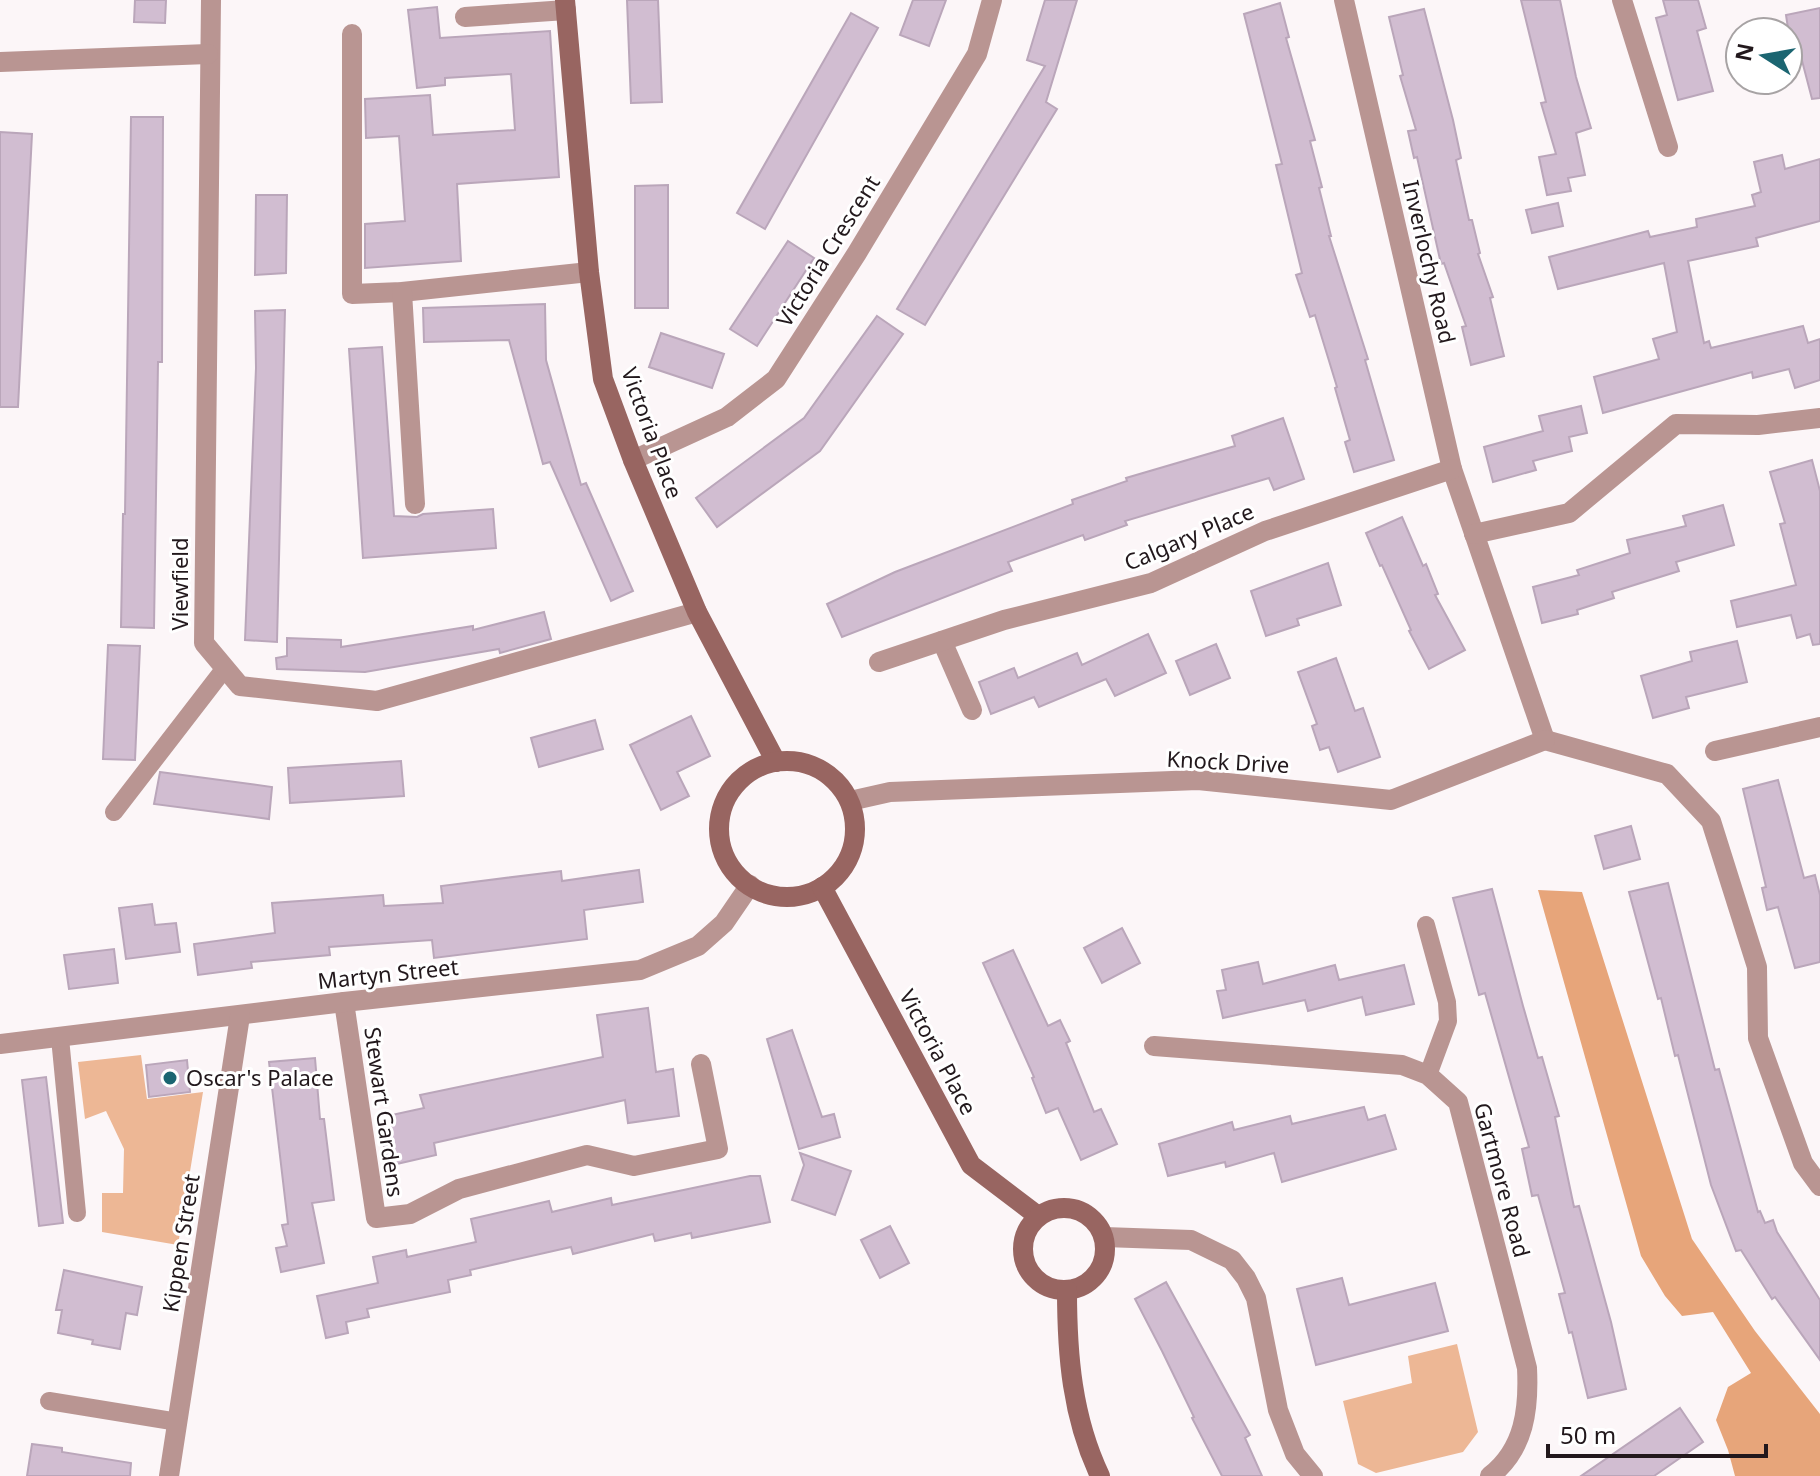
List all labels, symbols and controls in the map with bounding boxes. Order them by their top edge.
north arrow [1724,16,1804,96]
text: N [1727,40,1760,64]
street label: Victoria Crescent [768,169,886,332]
street label: Inverlochy Road [1397,177,1463,346]
street label: Victoria Place [615,363,691,503]
street label: Calgary Place [1119,495,1258,577]
street label: Viewfield [164,538,194,631]
street label: Knock Drive [1166,743,1290,779]
street label: Martyn Street [316,951,460,995]
street label: Victoria Place [893,984,984,1119]
street label: Stewart Gardens [358,1025,412,1199]
place label: Oscar's Palace [186,1062,334,1092]
marker: Oscar's Palace [161,1069,179,1087]
street label: Gartmore Road [1468,1099,1538,1260]
street label: Kippen Street [154,1172,206,1314]
scale bar [1548,1408,1766,1458]
text: 50 m [1560,1418,1616,1451]

